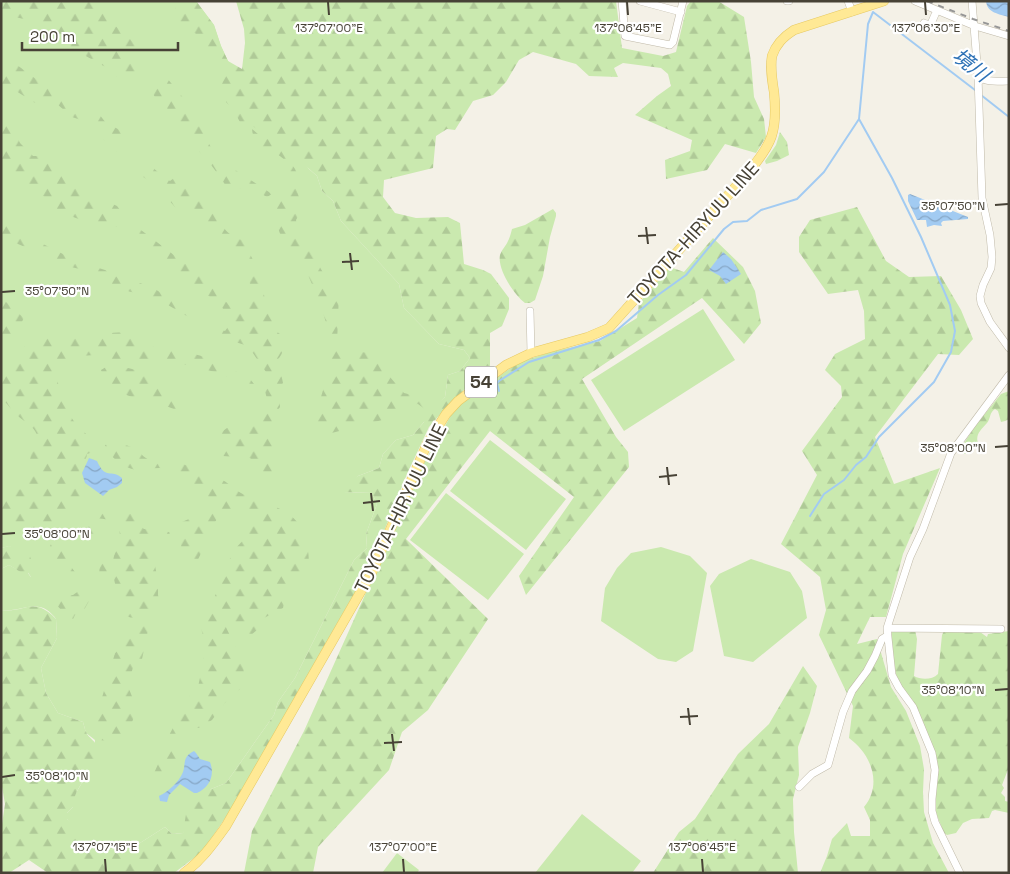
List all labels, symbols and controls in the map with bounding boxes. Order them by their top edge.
scale bar [22,20,179,52]
text: 137°07'00"E [295,20,363,36]
text: 137°06'45"E [594,20,662,36]
text: 137°06'30"E [892,20,960,36]
text: 200 m [30,27,75,46]
water label: 境川 [947,42,996,89]
street label: TOYOTA-HIRYUU LINE [622,156,765,310]
text: 35°07'50"N [921,198,985,214]
text: 35°07'50"N [25,283,89,299]
road number: 54 [465,367,497,398]
street label: TOYOTA-HIRYUU LINE [349,420,452,597]
text: 35°08'00"N [920,440,986,456]
text: 35°08'00"N [24,526,90,542]
text: 35°08'10"N [922,682,984,698]
text: 35°08'10"N [26,768,88,784]
text: 137°07'15"E [73,839,138,855]
text: 137°07'00"E [369,839,437,855]
text: 137°06'45"E [668,839,736,855]

